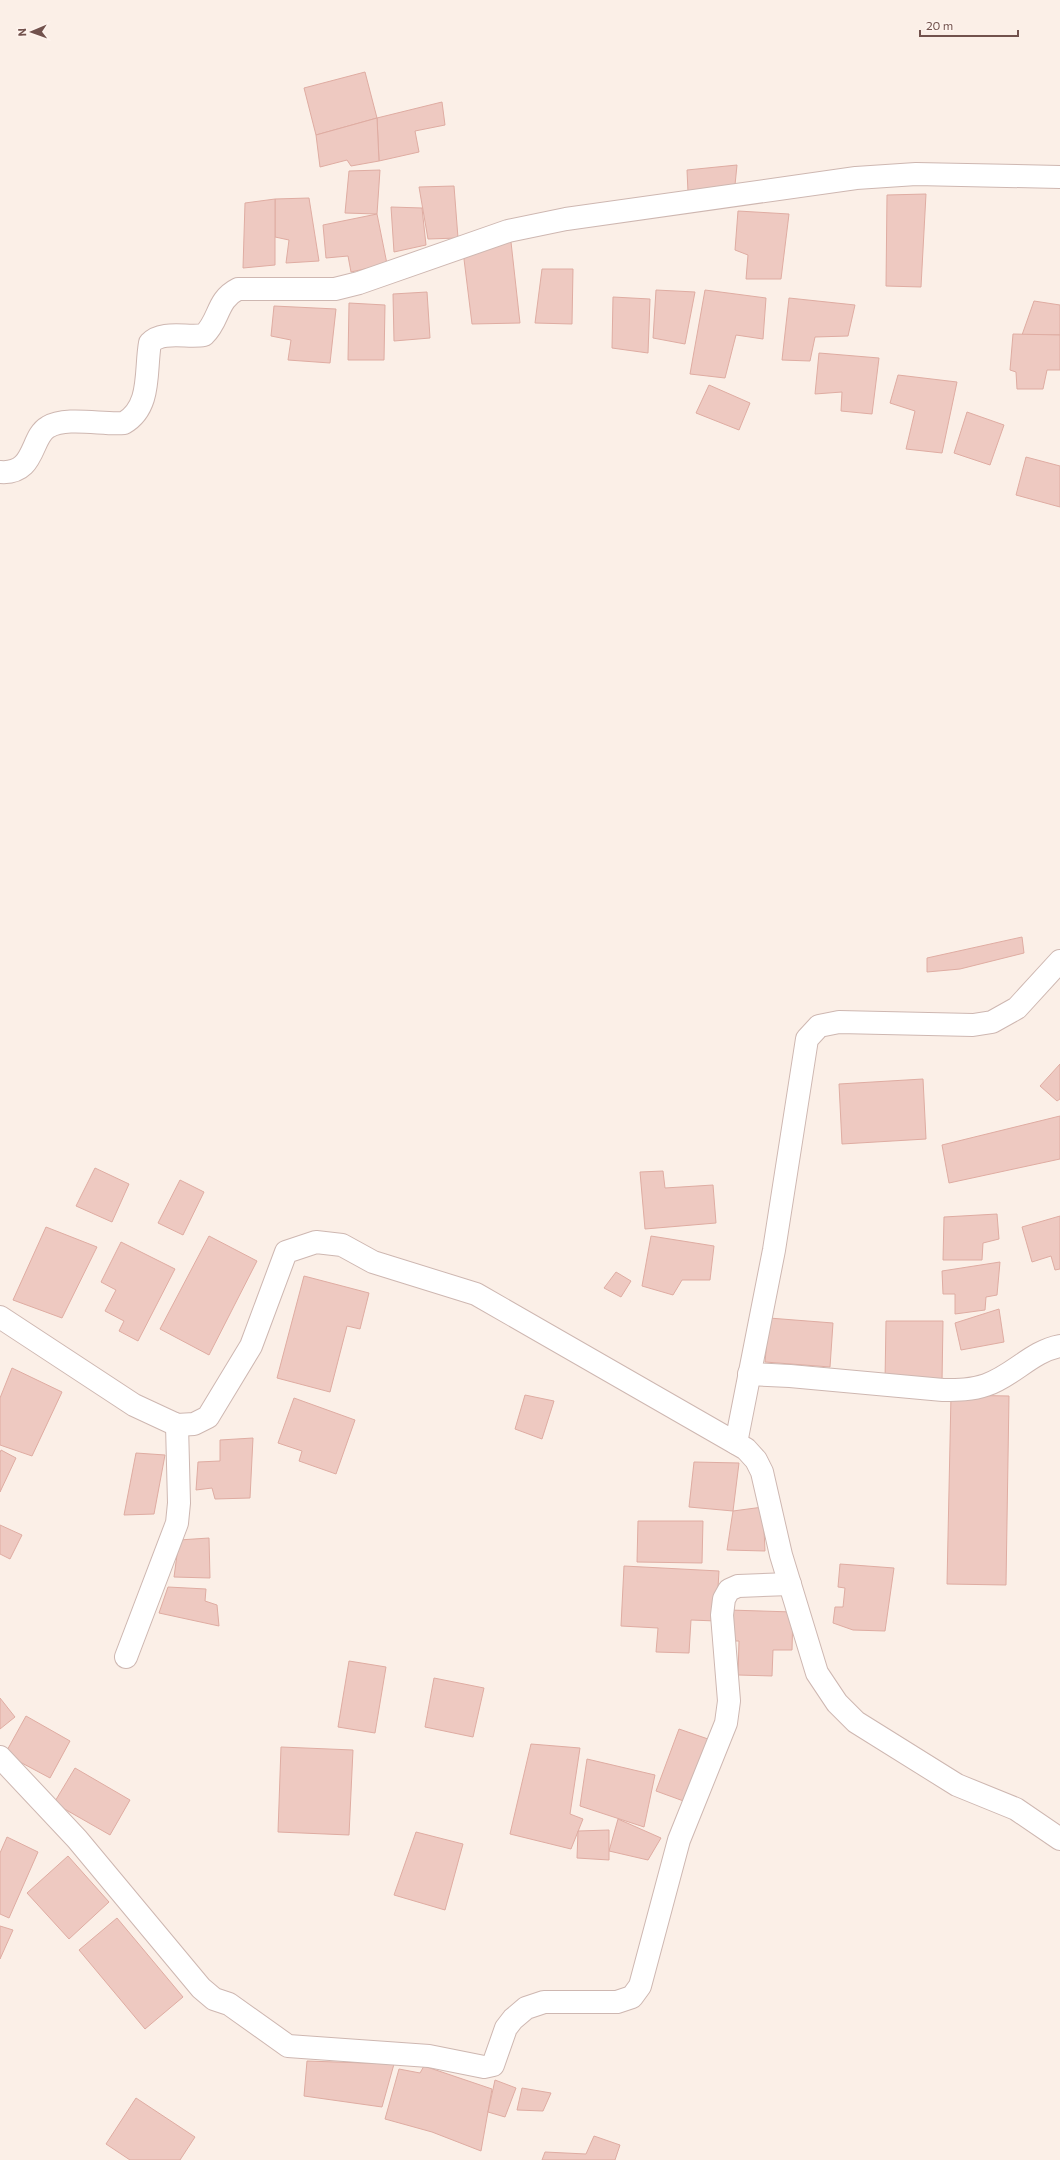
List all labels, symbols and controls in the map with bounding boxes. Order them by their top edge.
north arrow [12,12,52,52]
scale bar [920,12,1018,38]
text: 20 m [926,18,953,32]
text: N [15,28,28,37]

